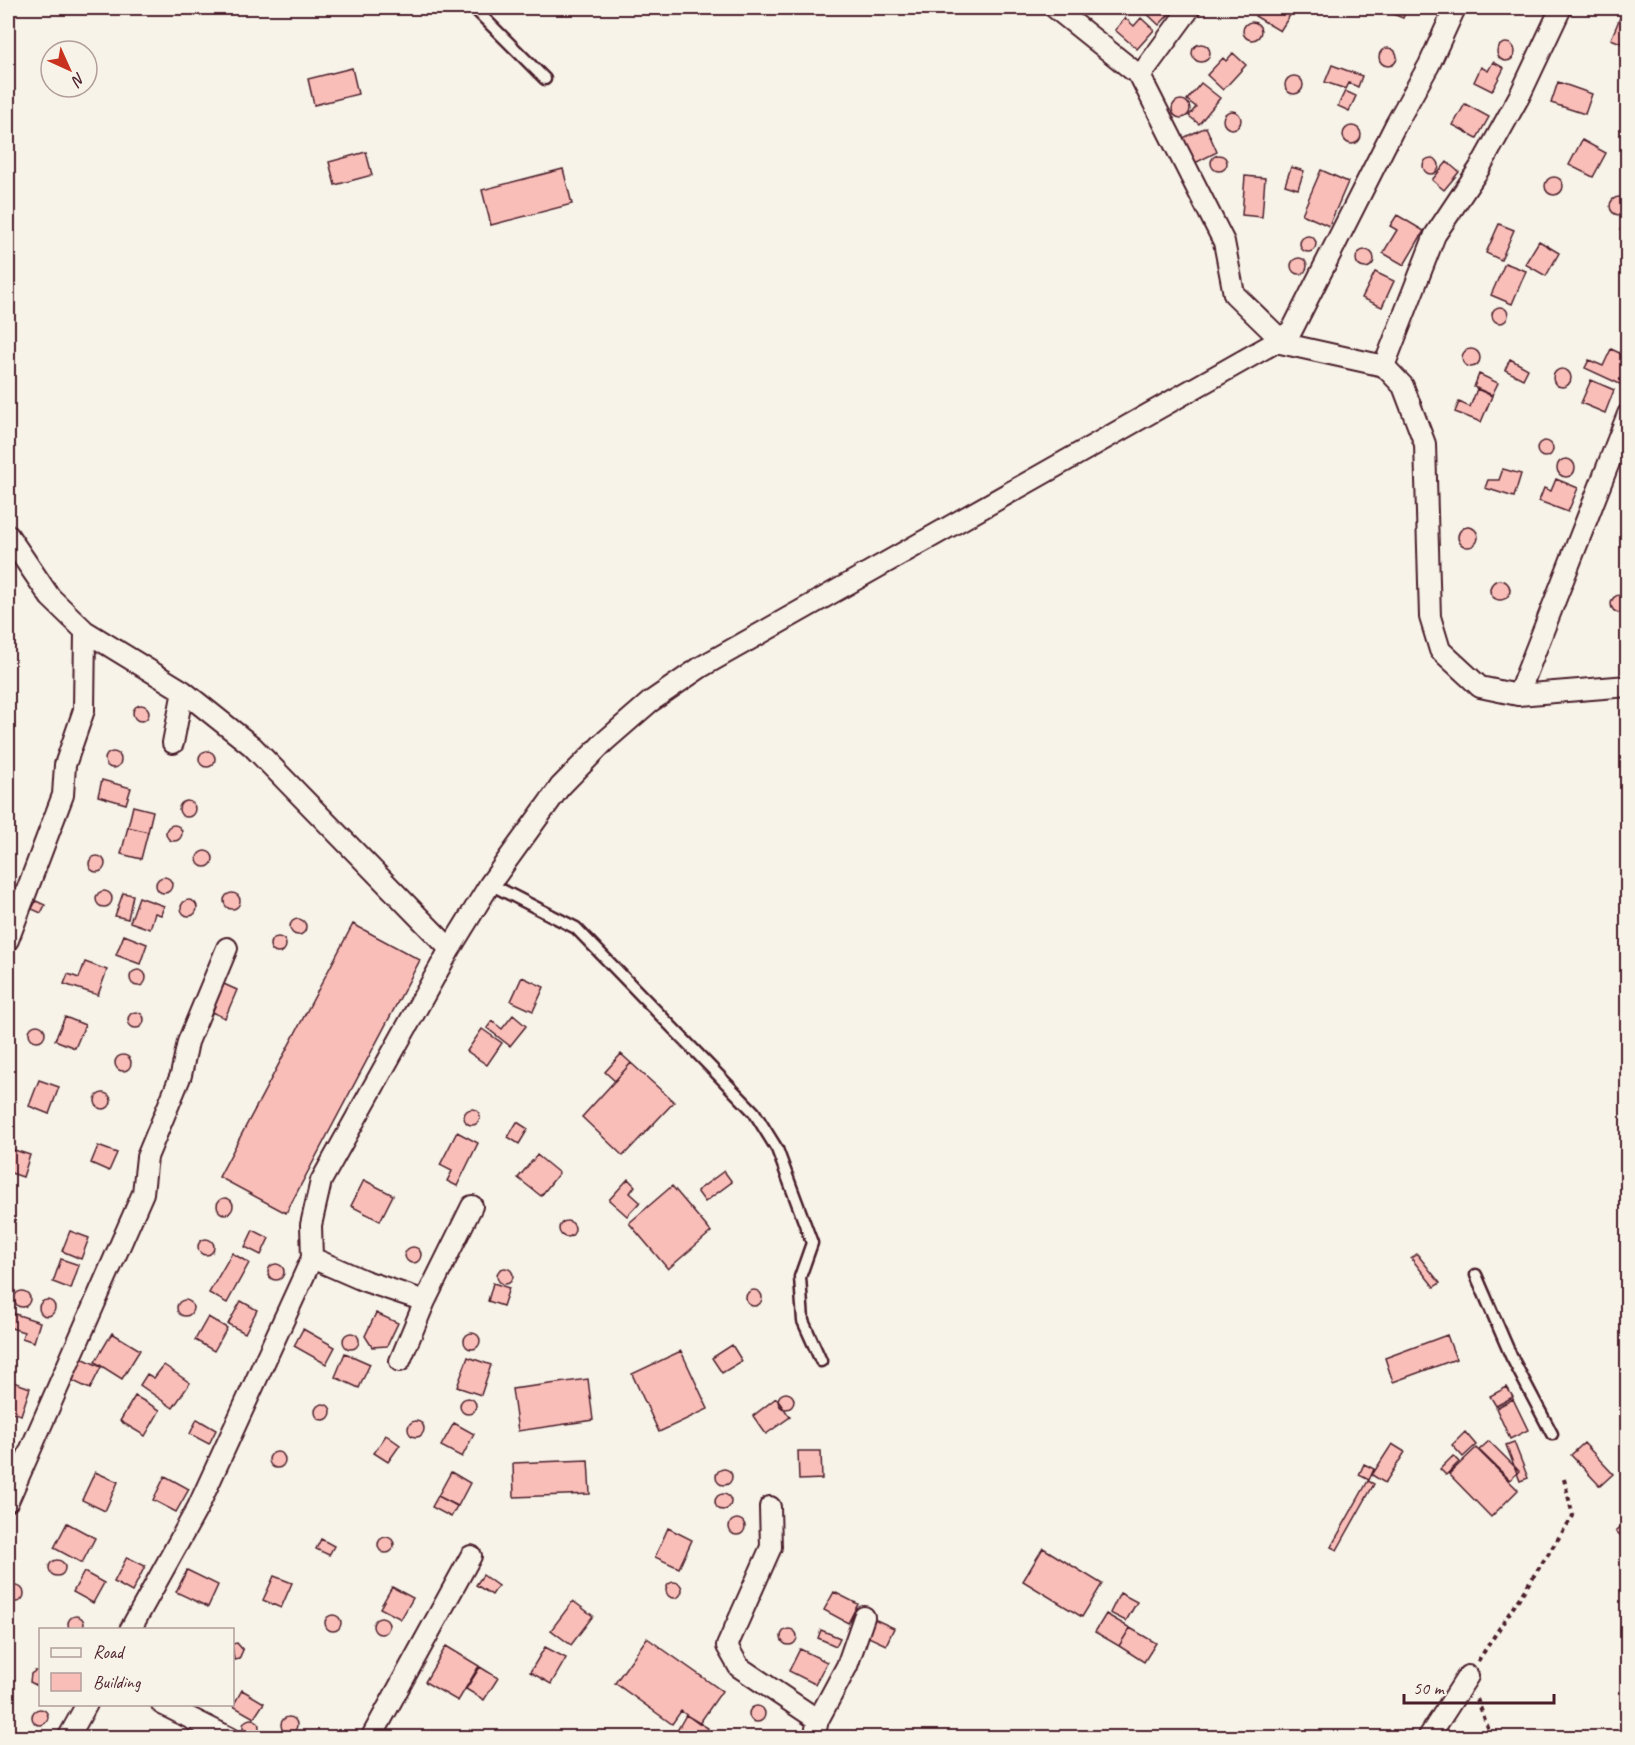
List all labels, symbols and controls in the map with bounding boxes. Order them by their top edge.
north arrow [39,39,99,99]
text: N [66,68,89,92]
legend [39,1628,234,1706]
text: Road [93,1641,126,1663]
scale bar [1404,1667,1554,1705]
text: Building [93,1671,142,1693]
text: 50 m [1413,1677,1446,1699]

